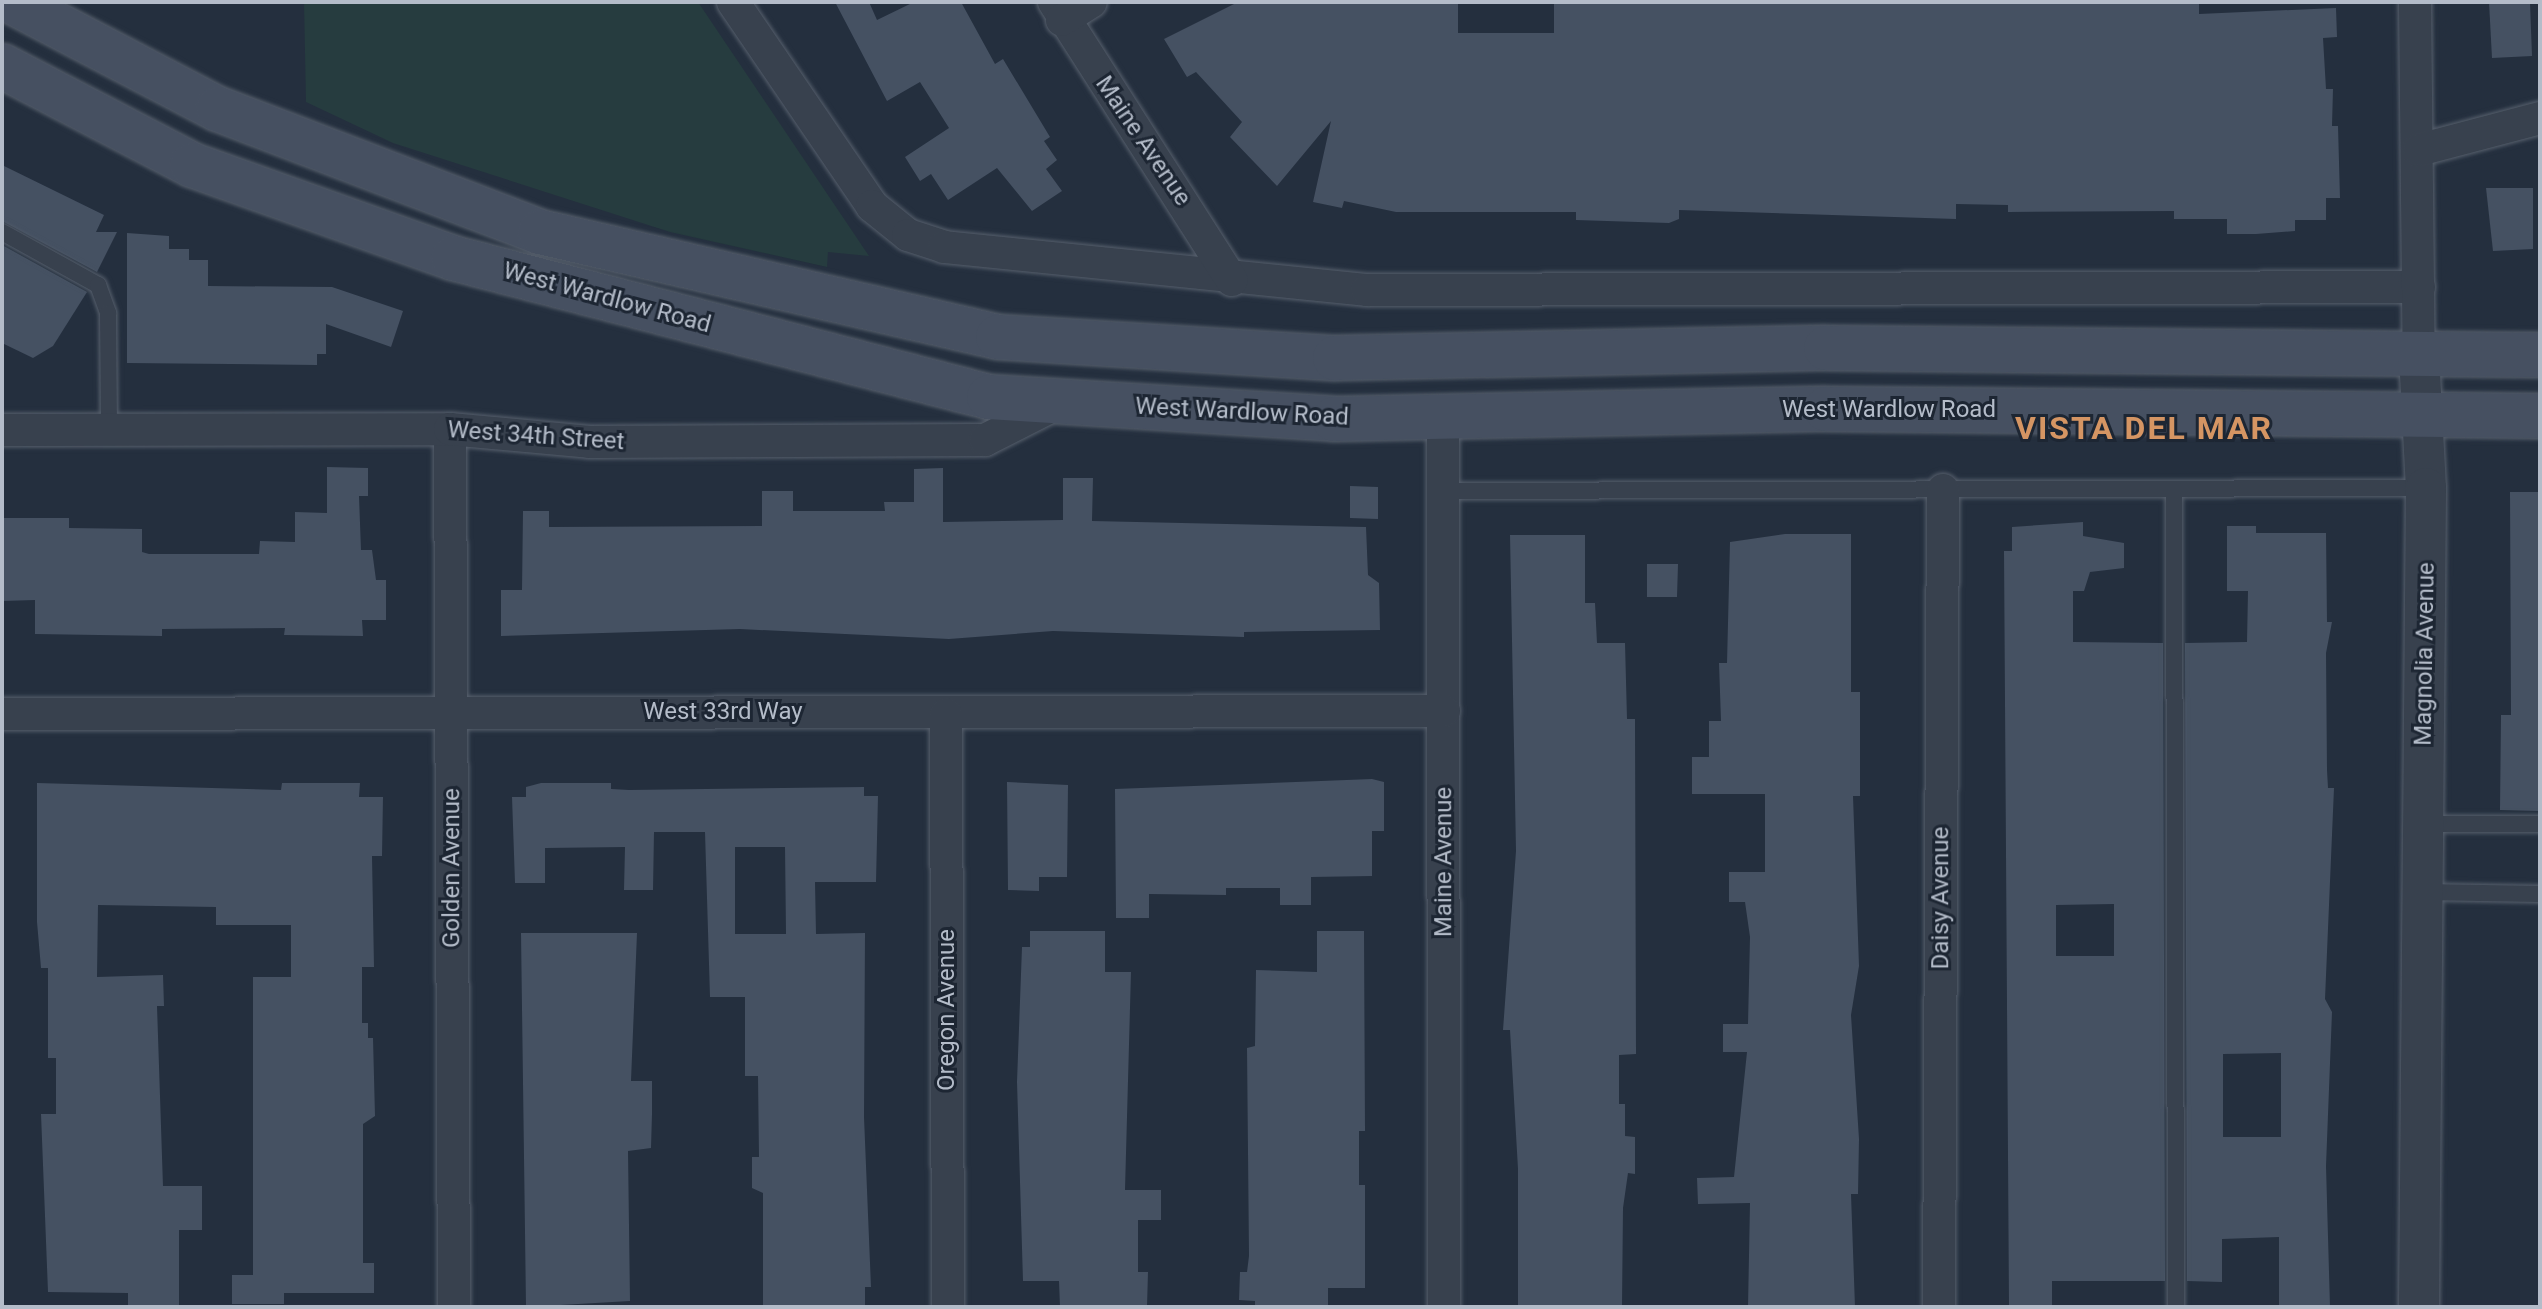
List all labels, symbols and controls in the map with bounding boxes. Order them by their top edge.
street label: Maine Avenue [1089,71,1197,211]
street label: West Wardlow Road [500,256,714,340]
street label: West Wardlow Road [1134,392,1350,432]
street label: West Wardlow Road [1782,396,1996,424]
district label: VISTA DEL MAR [2015,409,2273,447]
street label: West 34th Street [447,415,625,457]
street label: Magnolia Avenue [2409,562,2441,746]
street label: West 33rd Way [643,698,803,726]
street label: Maine Avenue [1430,787,1458,937]
street label: Golden Avenue [438,788,466,948]
street label: Daisy Avenue [1927,827,1955,969]
street label: Oregon Avenue [933,929,961,1091]

